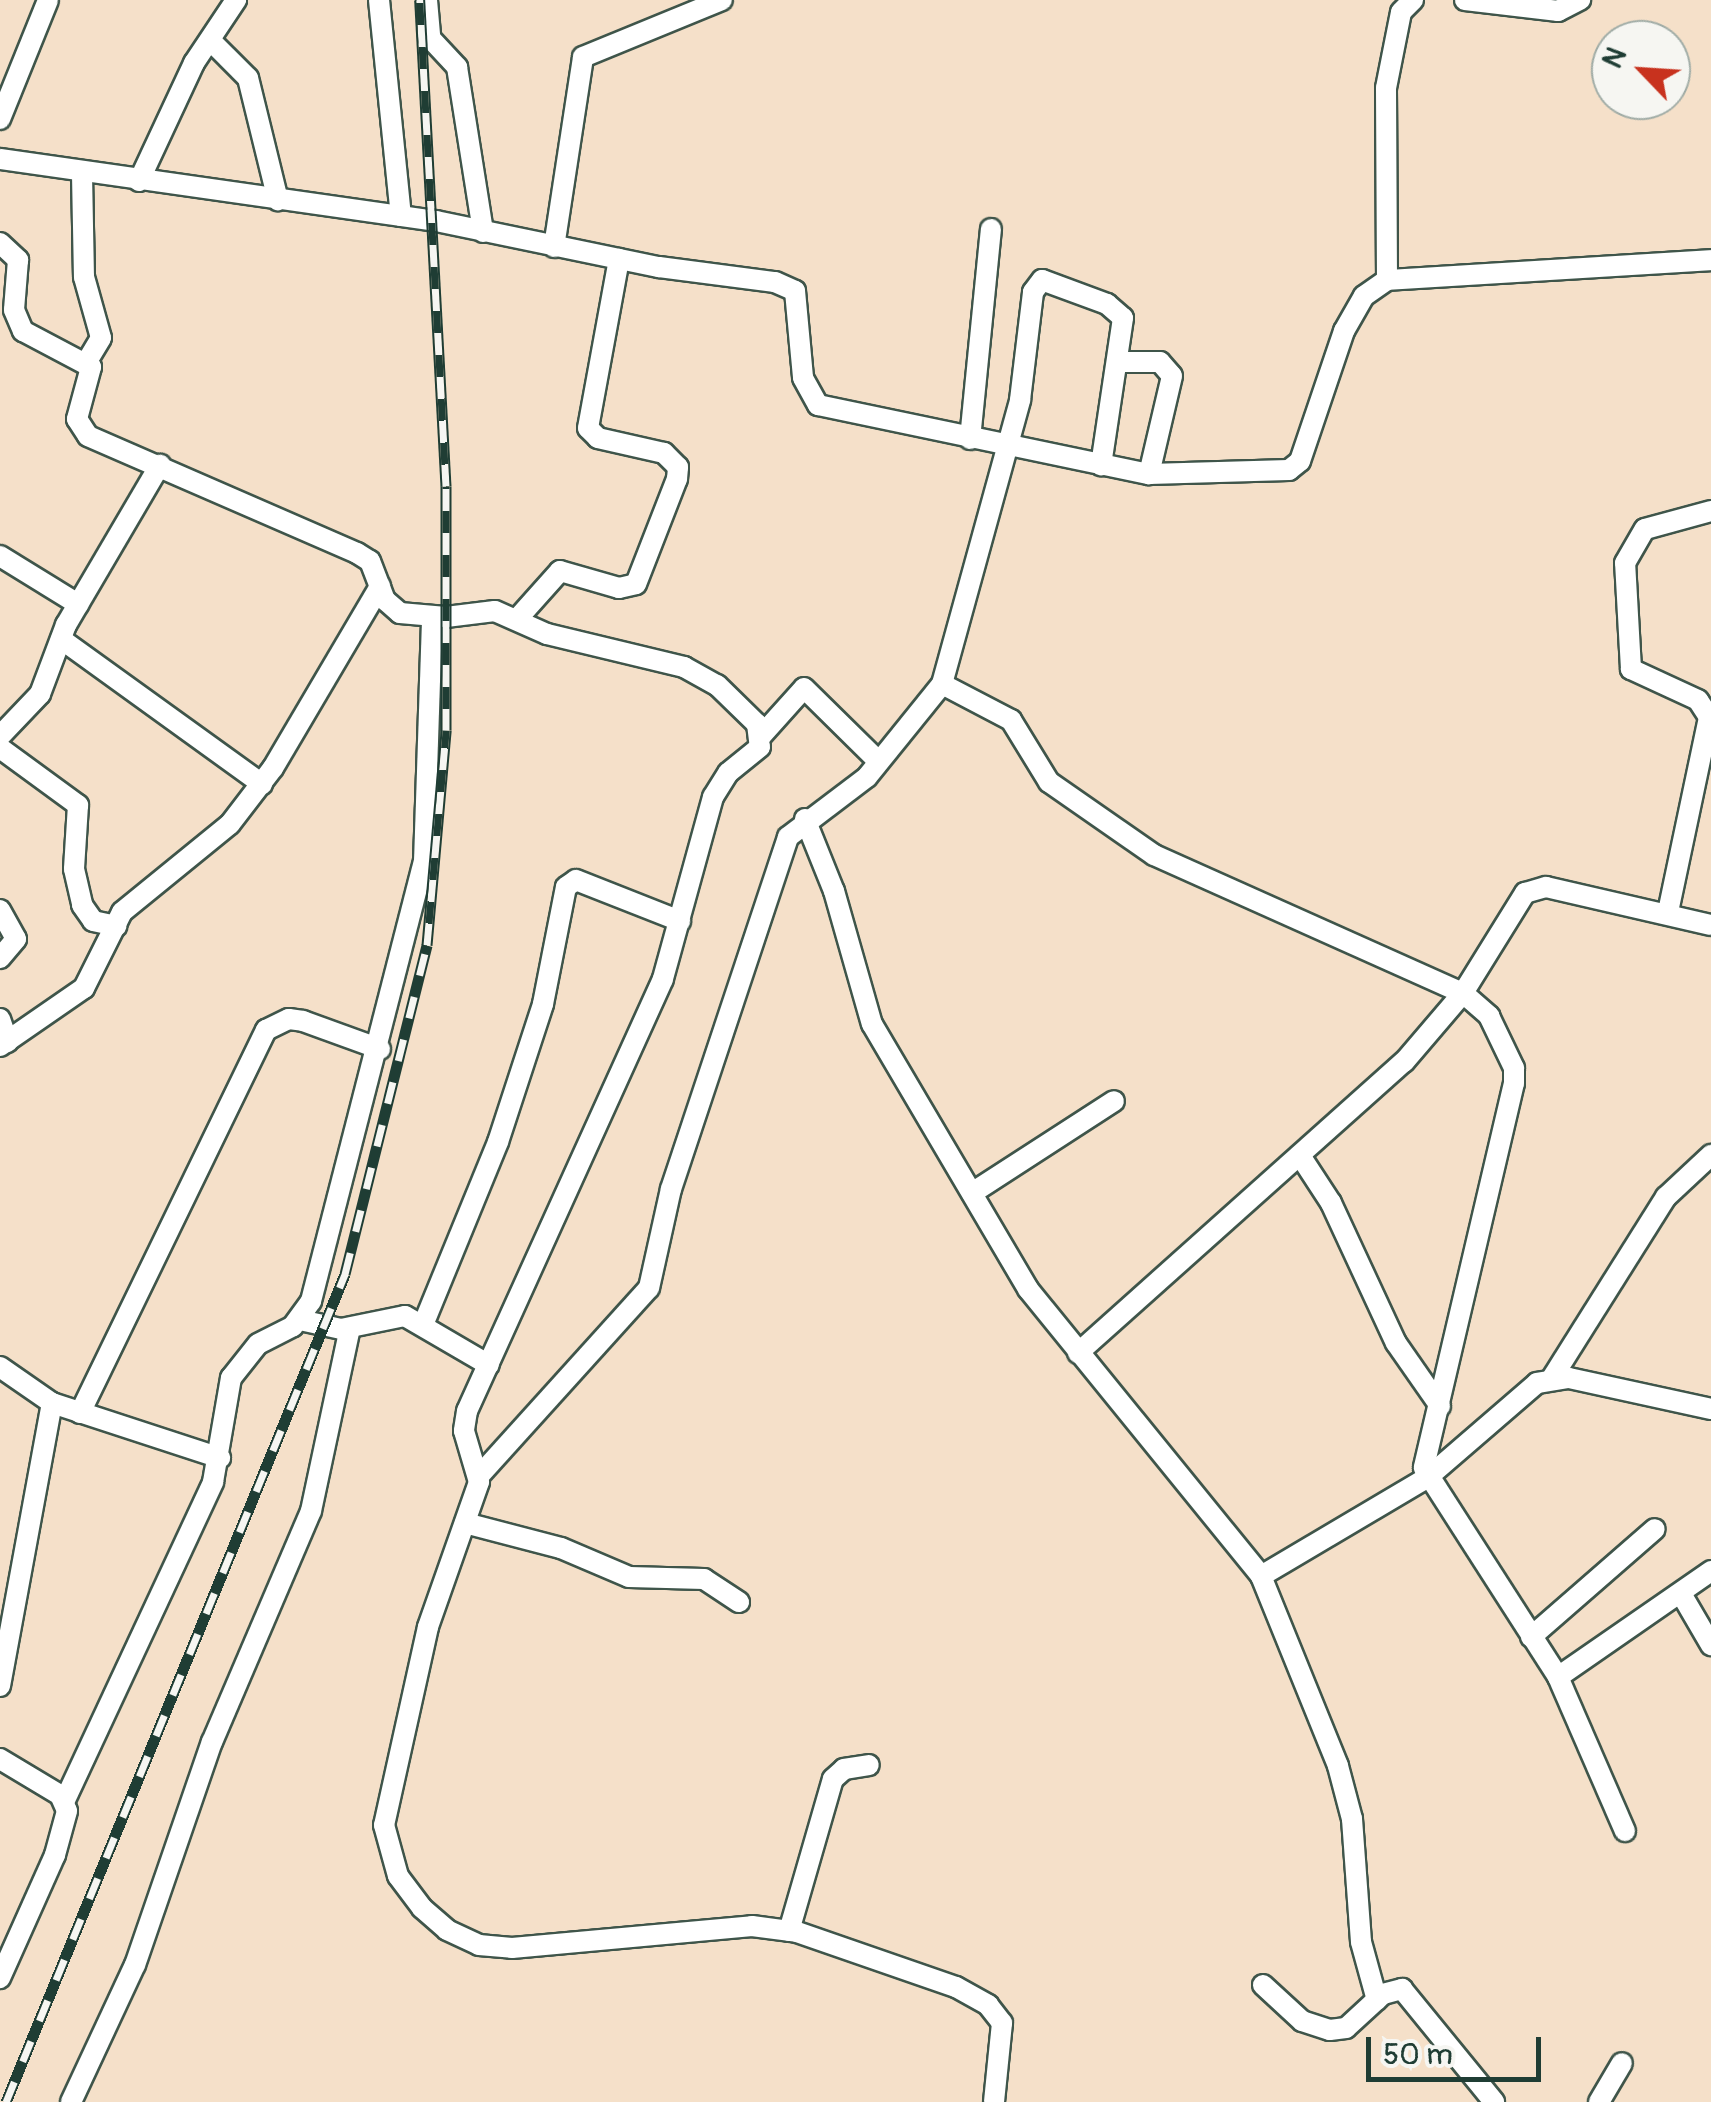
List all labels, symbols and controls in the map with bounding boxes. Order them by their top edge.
north arrow [1591,20,1691,120]
text: N [1595,42,1635,74]
scale bar [1371,2017,1546,2079]
text: 50 m [1383,2036,1453,2073]

